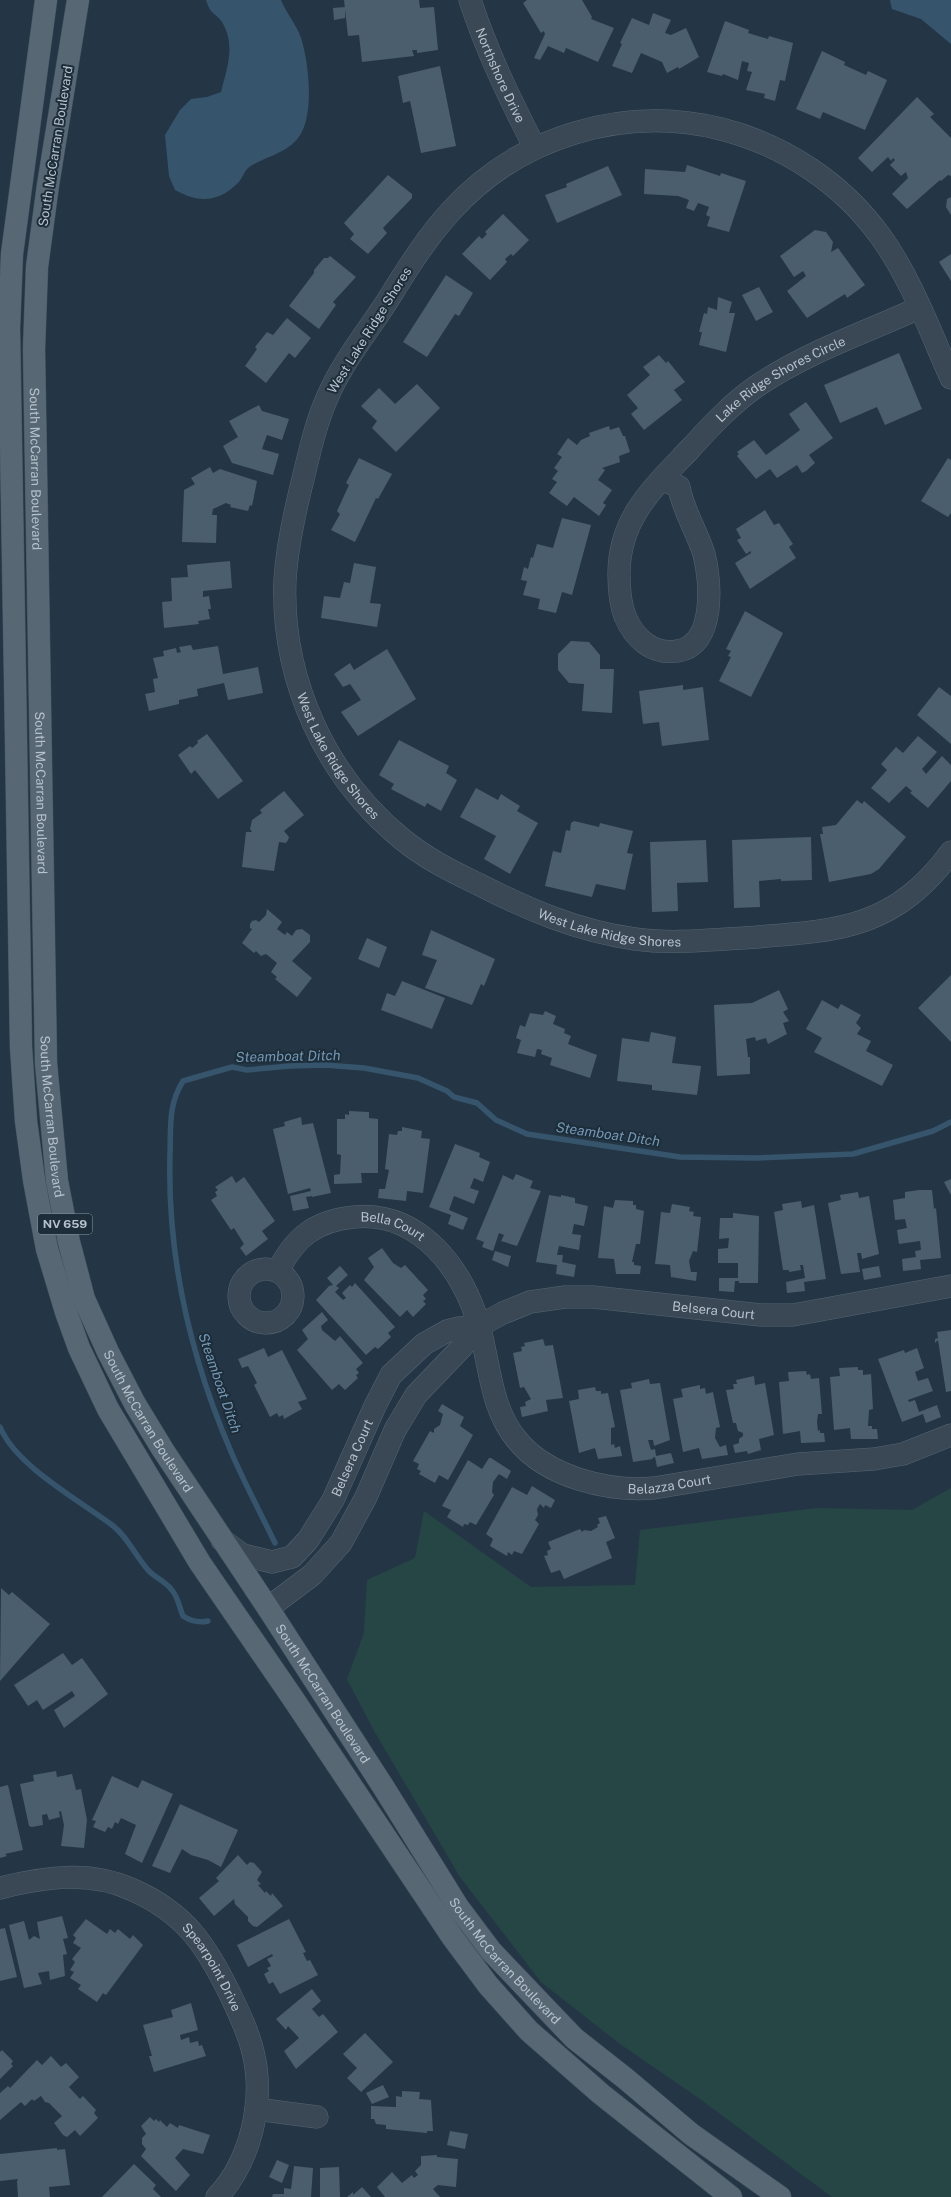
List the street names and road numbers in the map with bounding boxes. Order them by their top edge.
street label: Northshore Drive [472,26,528,125]
street label: South McCarran Boulevard [35,65,76,228]
street label: West Lake Ridge Shores [324,264,414,396]
street label: Lake Ridge Shores Circle [713,333,848,425]
street label: South McCarran Boulevard [27,387,44,550]
street label: West Lake Ridge Shores [294,691,382,822]
street label: South McCarran Boulevard [32,711,50,874]
street label: West Lake Ridge Shores [536,906,681,949]
street label: South McCarran Boulevard [38,1035,67,1199]
street label: Bella Court [361,1209,428,1244]
road number: NV 659 [38,1214,92,1234]
street label: Belsera Court [672,1299,756,1322]
street label: South McCarran Boulevard [100,1347,196,1495]
street label: Belsera Court [329,1417,376,1499]
street label: Belazza Court [627,1472,712,1497]
street label: South McCarran Boulevard [272,1621,373,1766]
street label: South McCarran Boulevard [446,1895,564,2027]
street label: Spearpoint Drive [179,1920,244,2014]

